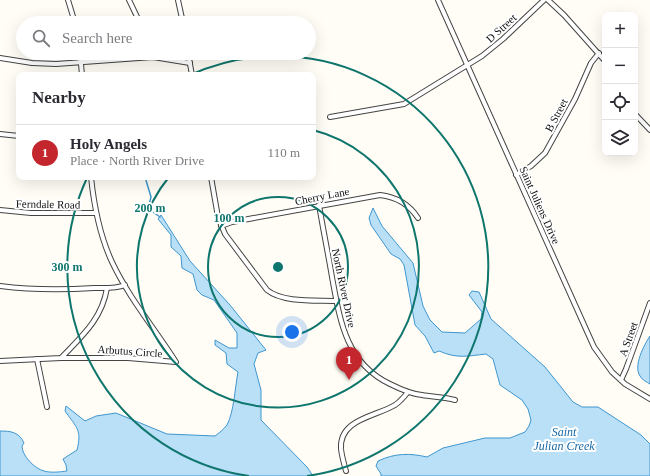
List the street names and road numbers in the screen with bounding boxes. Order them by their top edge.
street label: D Street [483,11,519,45]
street label: B Street [542,96,570,134]
street label: Saint Juliens Drive [517,164,563,246]
street label: Cherry Lane [294,185,350,207]
street label: Ferndale Road [16,197,81,211]
street label: North River Drive [330,247,358,329]
street label: A Street [616,320,640,358]
street label: Arbutus Circle [97,343,163,359]

